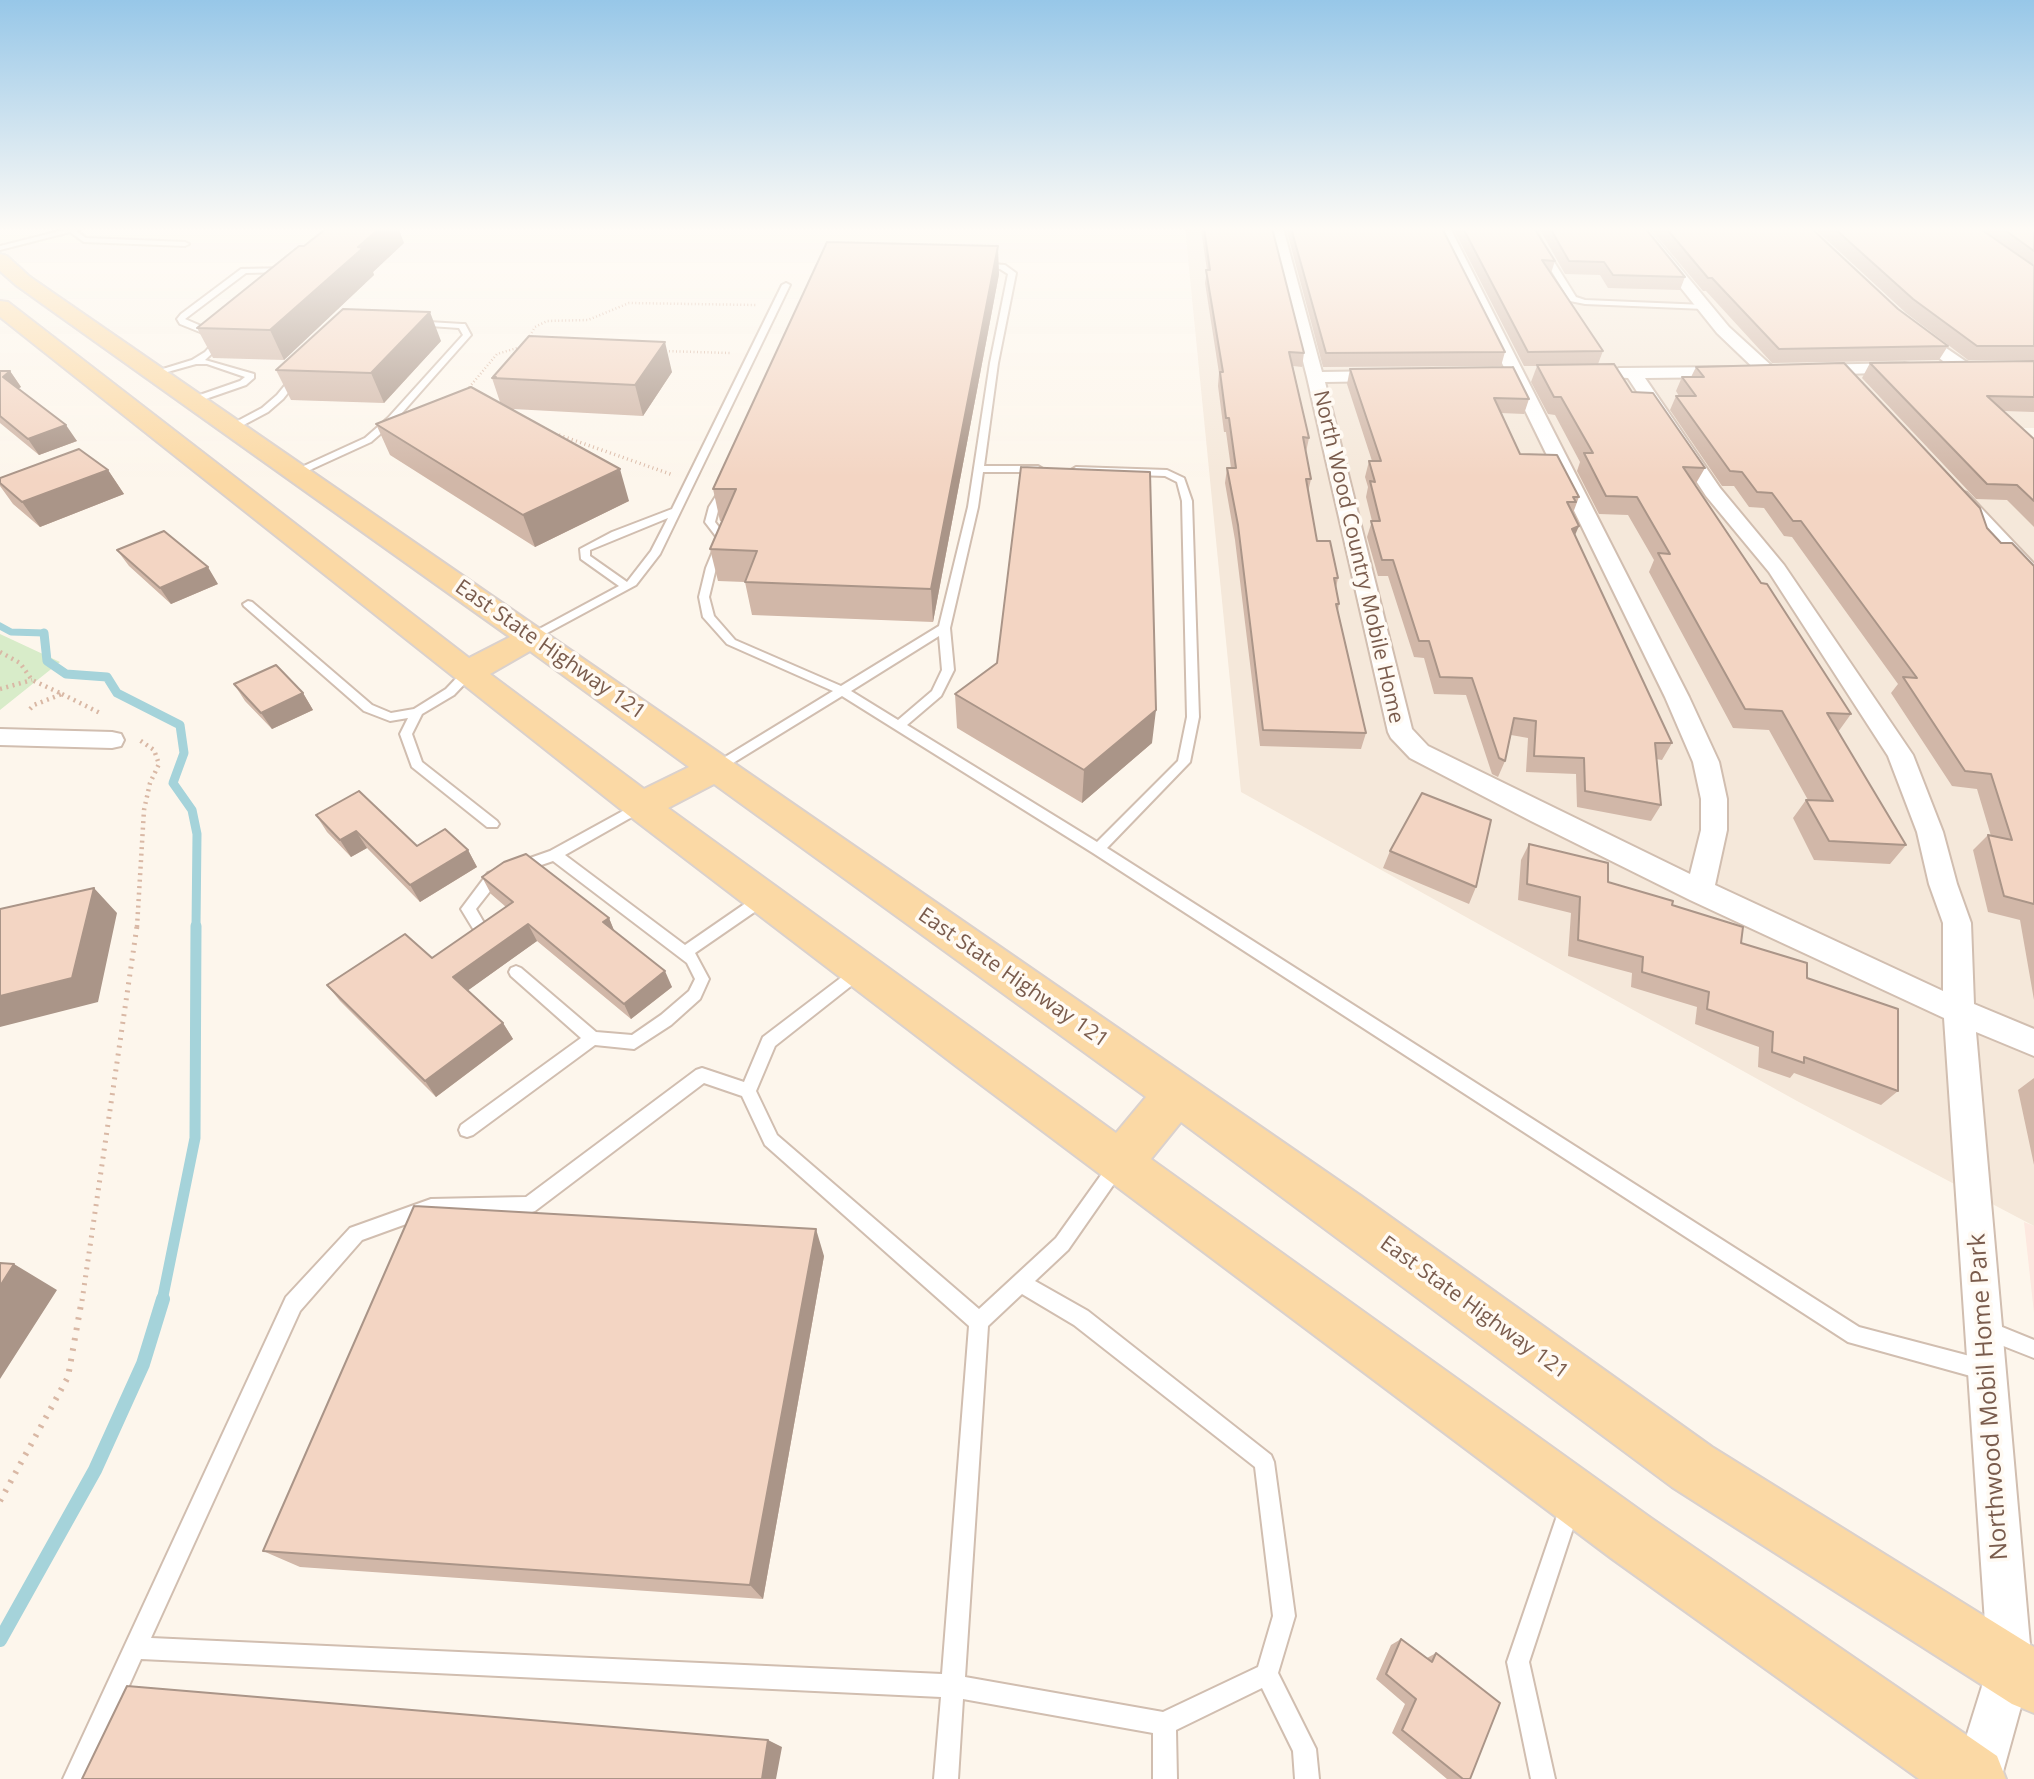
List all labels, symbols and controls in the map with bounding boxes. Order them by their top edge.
street label: North Wood Country Mobile Home [1307,388,1409,726]
street label: East State Highway 121 [450,575,650,725]
street label: East State Highway 121 [913,903,1113,1053]
street label: East State Highway 121 [1375,1231,1573,1385]
street label: Northwood Mobil Home Park [1963,1233,2015,1561]

